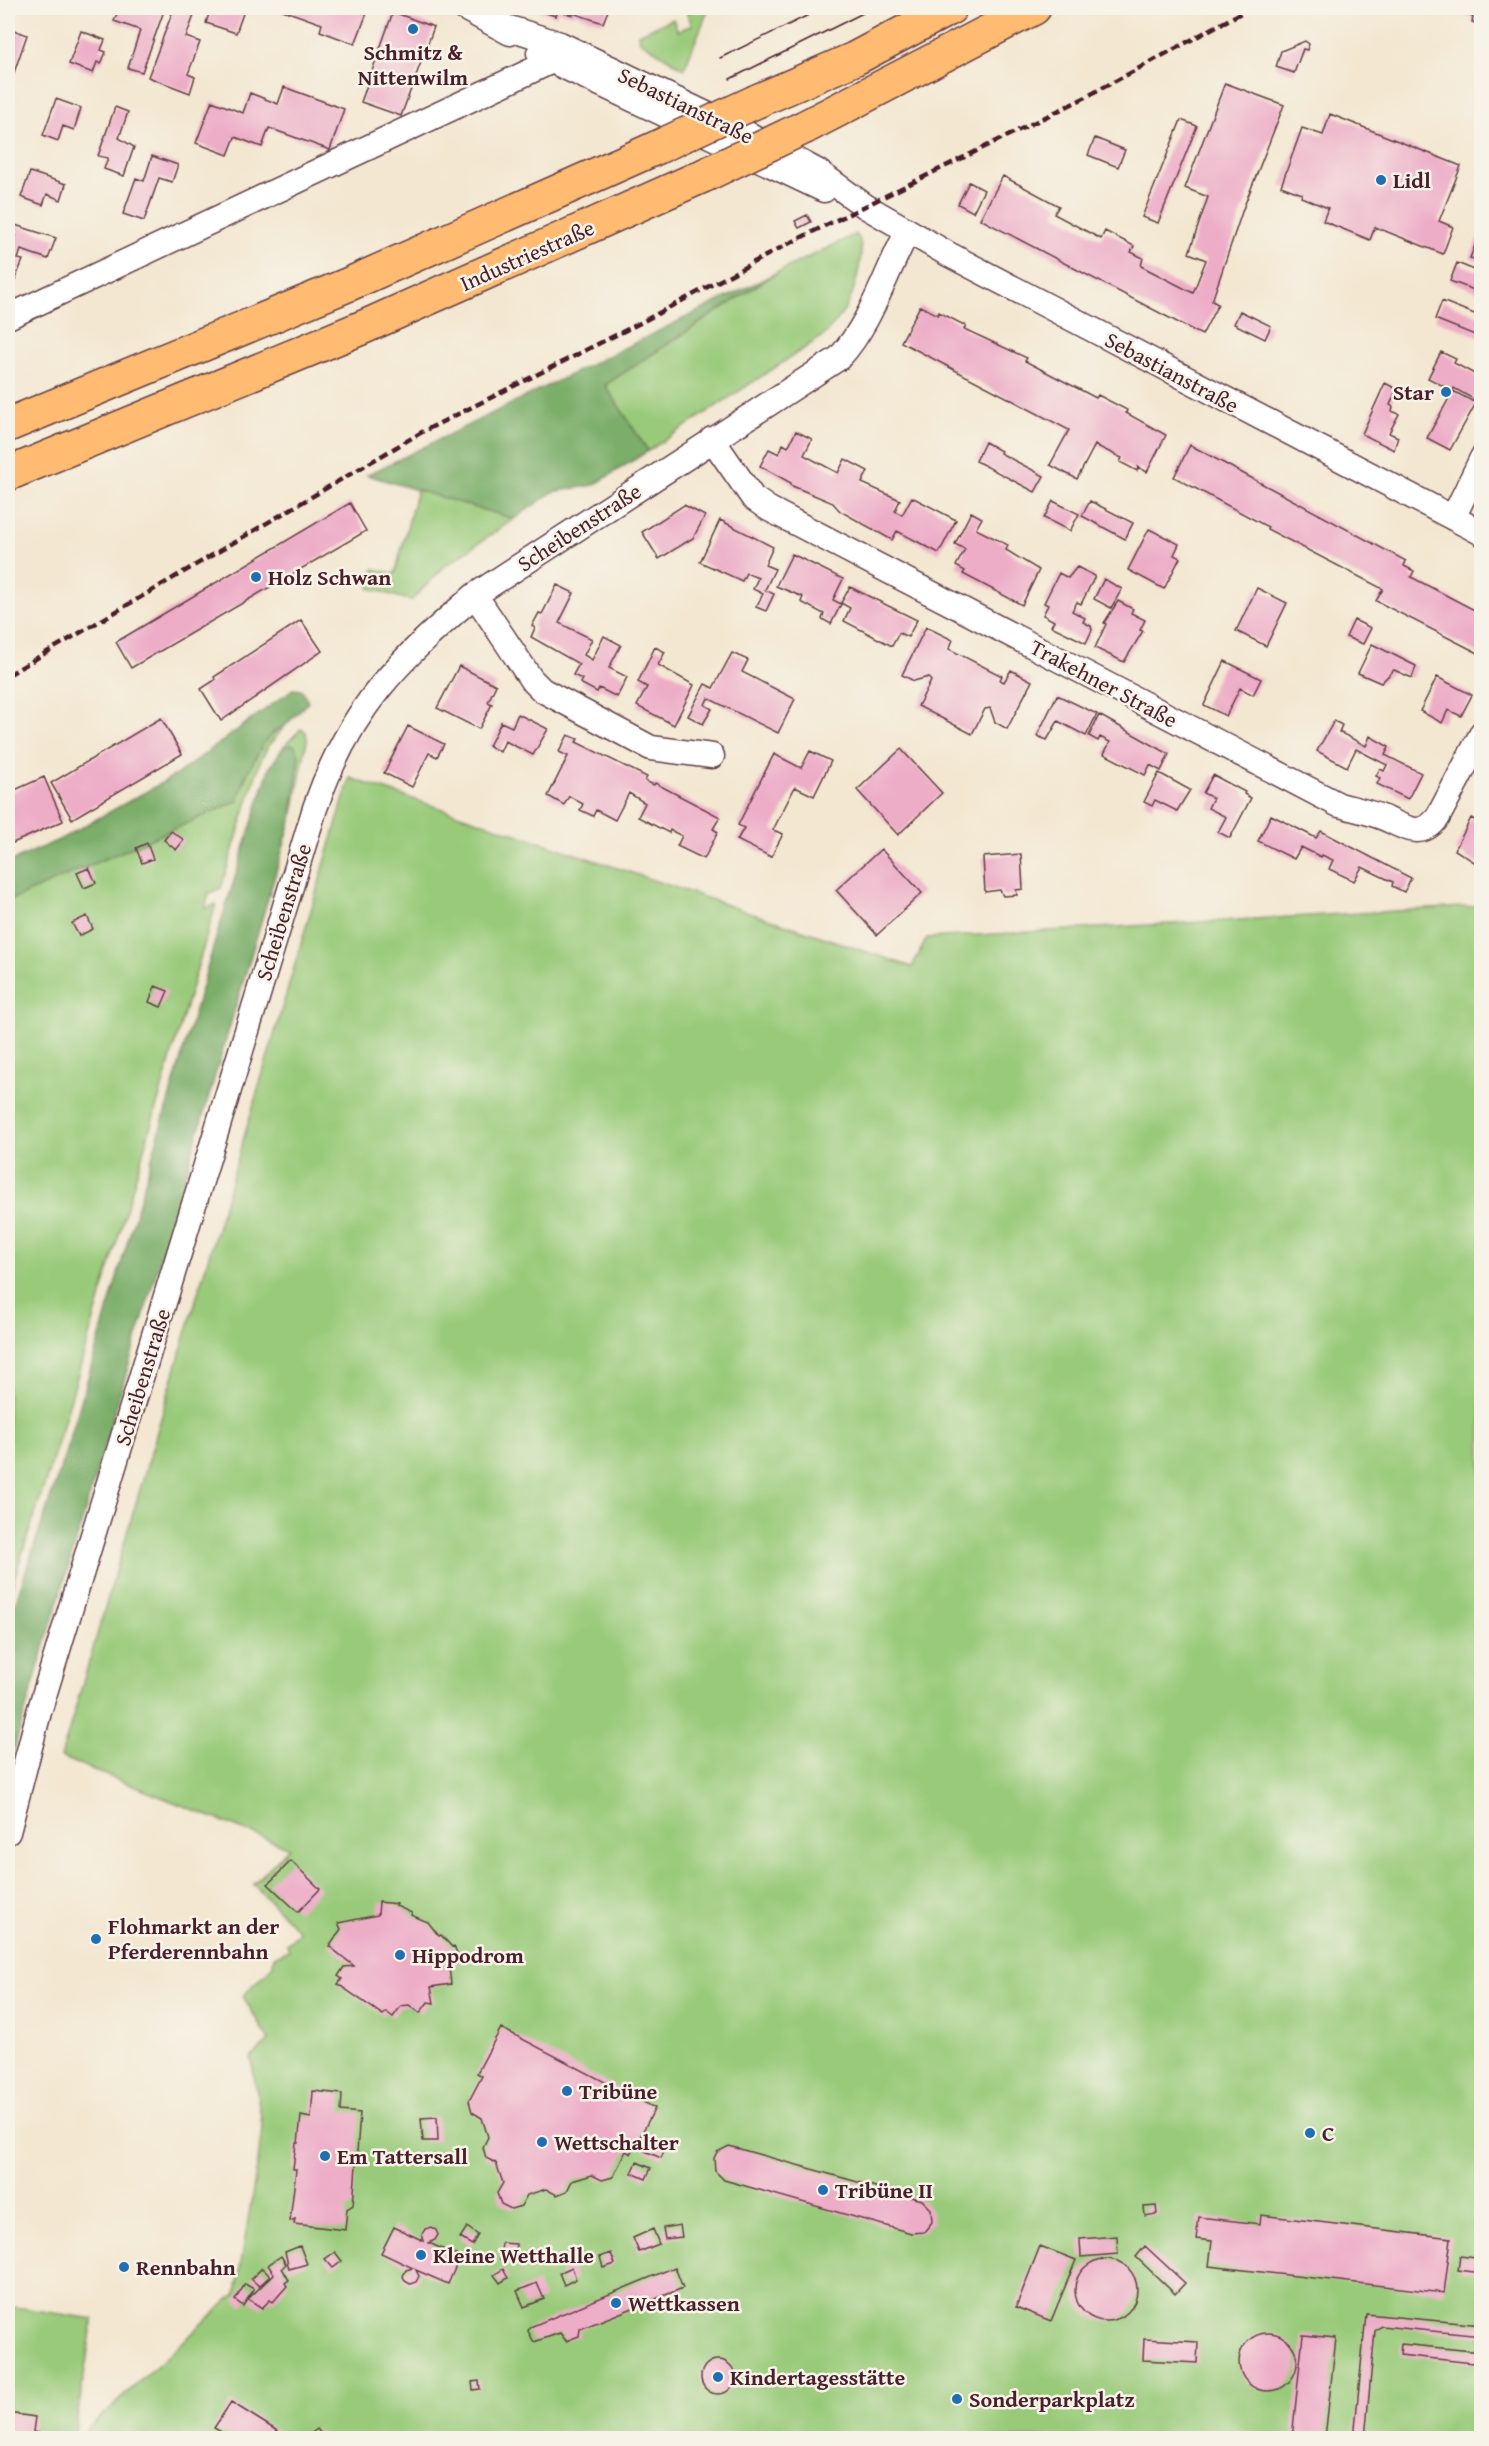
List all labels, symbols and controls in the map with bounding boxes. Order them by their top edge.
marker: Schmitz & Nittenwilm [406,22,420,36]
place label: Schmitz & Nittenwilm [358,36,468,93]
street label: Sebastianstraße [613,58,759,152]
place label: Lidl [1393,164,1431,196]
marker: Lidl [1374,173,1388,187]
street label: Industriestraße [455,211,599,299]
street label: Sebastianstraße [1099,323,1245,421]
place label: Star [1393,376,1434,408]
marker: Star [1439,385,1453,399]
street label: Scheibenstraße [511,475,647,579]
place label: Holz Schwan [268,561,391,593]
marker: Holz Schwan [249,570,263,584]
street label: Trakehner Straße [1025,631,1183,735]
street label: Scheibenstraße [247,839,319,985]
street label: Scheibenstraße [106,1304,178,1450]
place label: Flohmarkt an der Pferderennbahn [108,1910,279,1967]
marker: Flohmarkt an der Pferderennbahn [89,1932,103,1946]
place label: Hippodrom [412,1939,524,1971]
marker: Hippodrom [393,1948,407,1962]
place label: Tribüne [579,2075,658,2107]
marker: Tribüne [560,2084,574,2098]
place label: C [1322,2117,1334,2149]
place label: Wettschalter [554,2126,679,2158]
marker: C [1303,2126,1317,2140]
marker: Wettschalter [535,2135,549,2149]
place label: Em Tattersall [337,2140,468,2172]
marker: Em Tattersall [318,2149,332,2163]
place label: Tribüne II [835,2174,933,2206]
marker: Tribüne II [816,2183,830,2197]
place label: Kleine Wetthalle [433,2239,594,2271]
marker: Kleine Wetthalle [414,2248,428,2262]
place label: Rennbahn [136,2251,236,2283]
marker: Rennbahn [117,2260,131,2274]
place label: Wettkassen [628,2287,740,2319]
marker: Wettkassen [609,2296,623,2310]
place label: Kindertagesstätte [730,2361,905,2393]
marker: Kindertagesstätte [711,2370,725,2384]
place label: Sonderparkplatz [969,2383,1135,2415]
marker: Sonderparkplatz [950,2392,964,2406]

